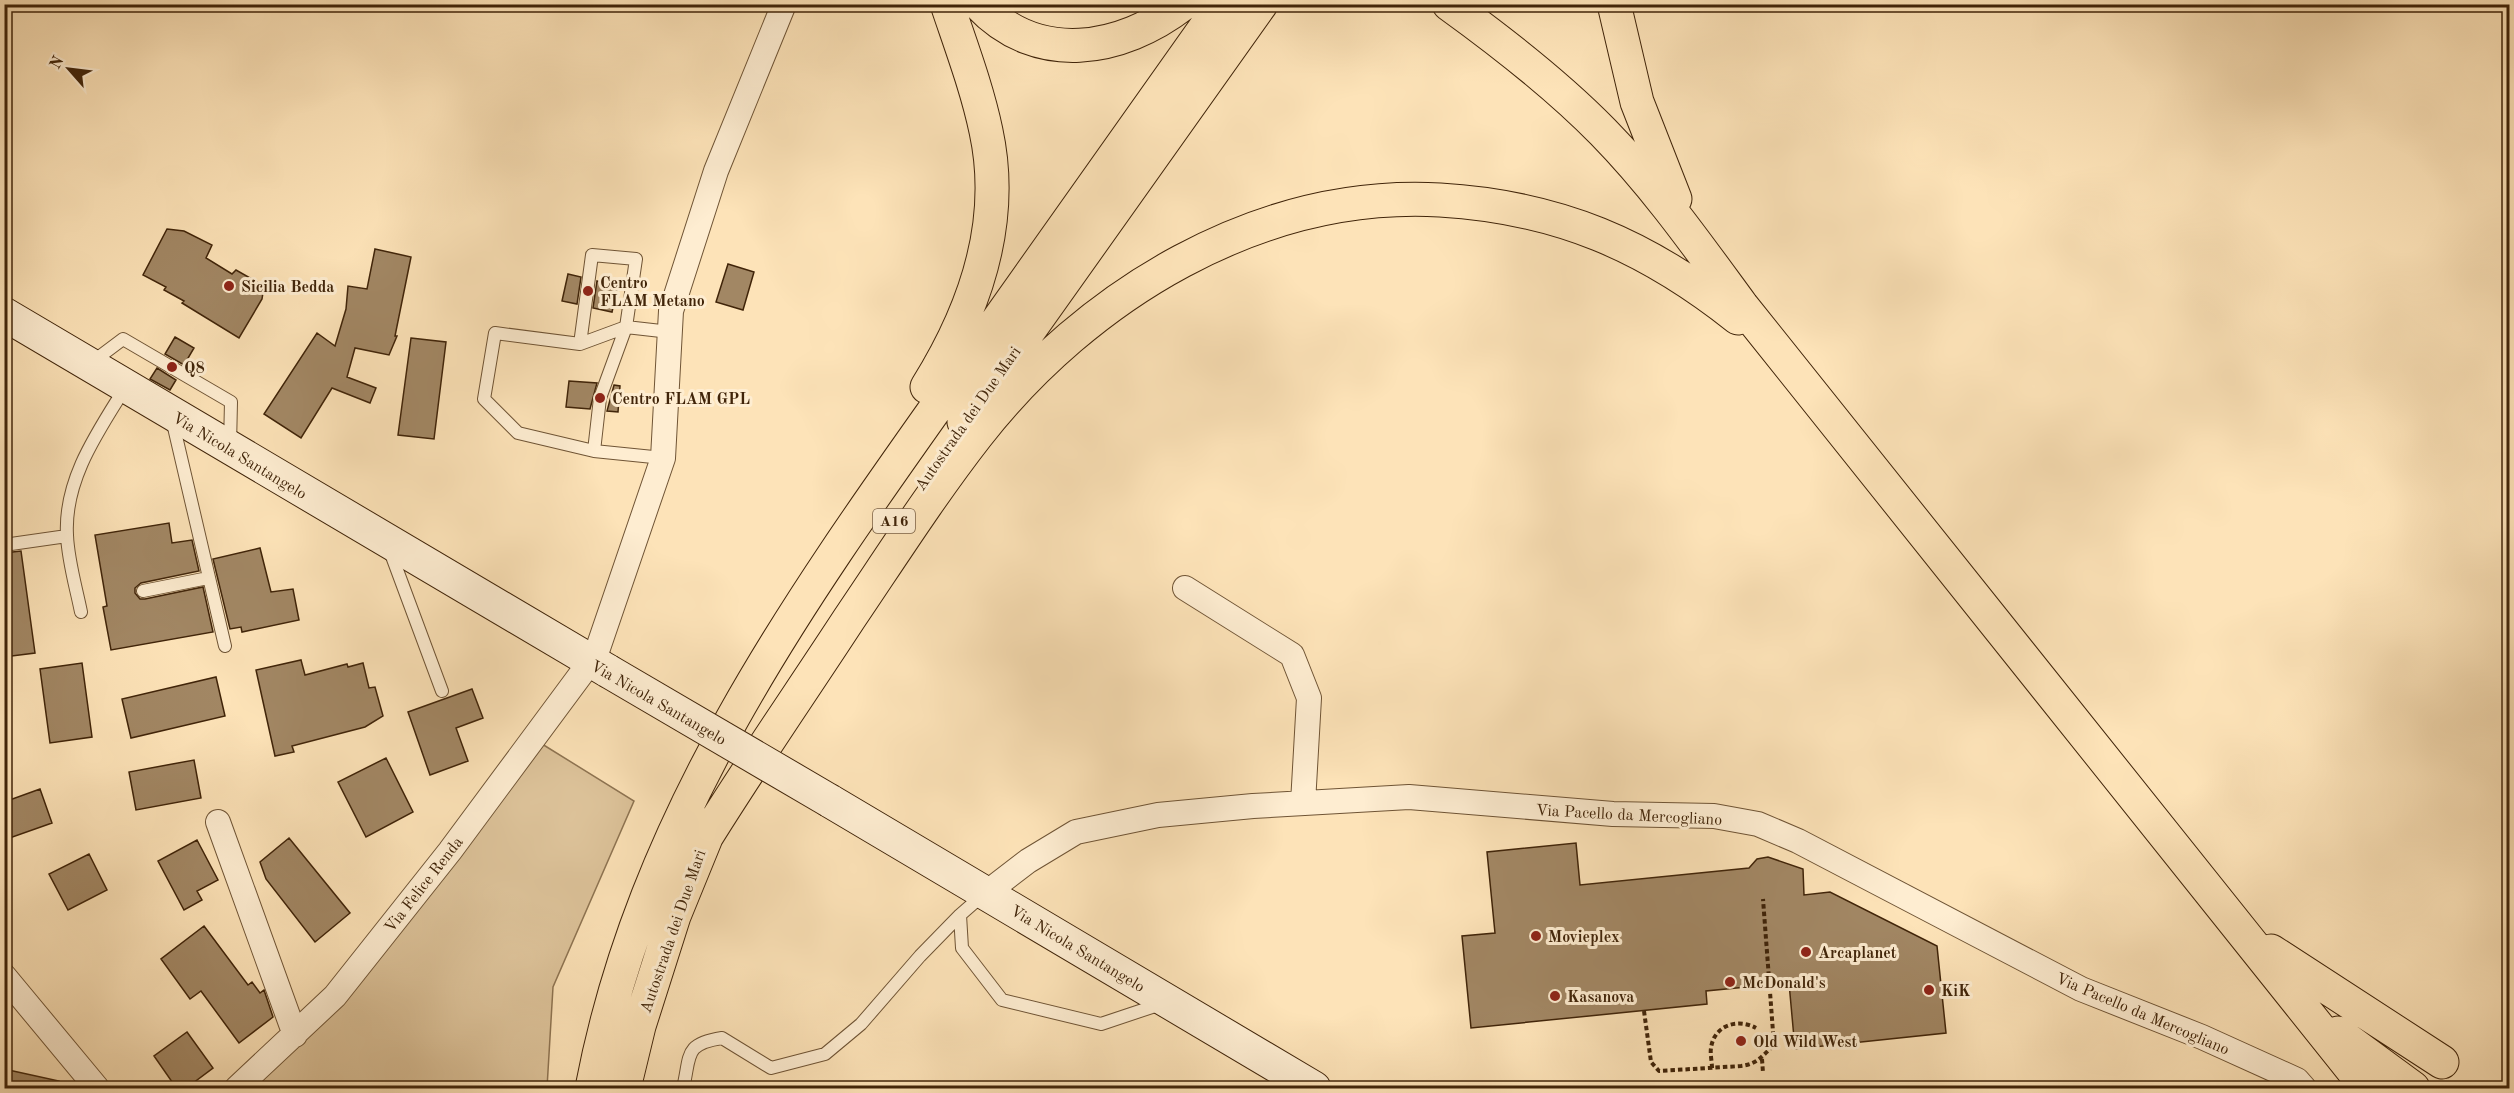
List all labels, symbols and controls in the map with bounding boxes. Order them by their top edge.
north arrow [39,39,99,99]
text: N [48,53,68,72]
place label: Centro FLAM Metano [600,276,705,310]
marker: Sicilia Bedda [222,279,236,293]
place label: Sicilia Bedda [241,280,334,296]
marker: Centro FLAM Metano [581,284,595,298]
street label: Autostrada dei Due Mari [913,344,1024,494]
marker: Q8 [165,360,179,374]
place label: Q8 [184,361,205,377]
marker: Centro FLAM GPL [593,391,607,405]
place label: Centro FLAM GPL [612,392,750,408]
street label: Via Nicola Santangelo [169,410,309,503]
road number: A16 [873,509,915,533]
street label: Via Nicola Santangelo [588,658,729,749]
street label: Via Pacello da Mercogliano [1535,803,1723,829]
street label: Via Felice Renda [382,834,467,936]
street label: Autostrada dei Due Mari [638,848,709,1015]
street label: Via Nicola Santangelo [1007,903,1147,996]
marker: Movieplex [1529,929,1543,943]
place label: Movieplex [1548,930,1620,946]
marker: Arcaplanet [1799,945,1813,959]
place label: Arcaplanet [1818,946,1897,962]
street label: Via Pacello da Mercogliano [2053,971,2231,1059]
marker: McDonald's [1723,975,1737,989]
place label: McDonald's [1742,976,1826,992]
marker: KiK [1922,983,1936,997]
place label: KiK [1941,984,1970,1000]
marker: Kasanova [1548,989,1562,1003]
place label: Kasanova [1567,990,1634,1006]
marker: Old Wild West [1734,1034,1748,1048]
place label: Old Wild West [1753,1035,1857,1051]

